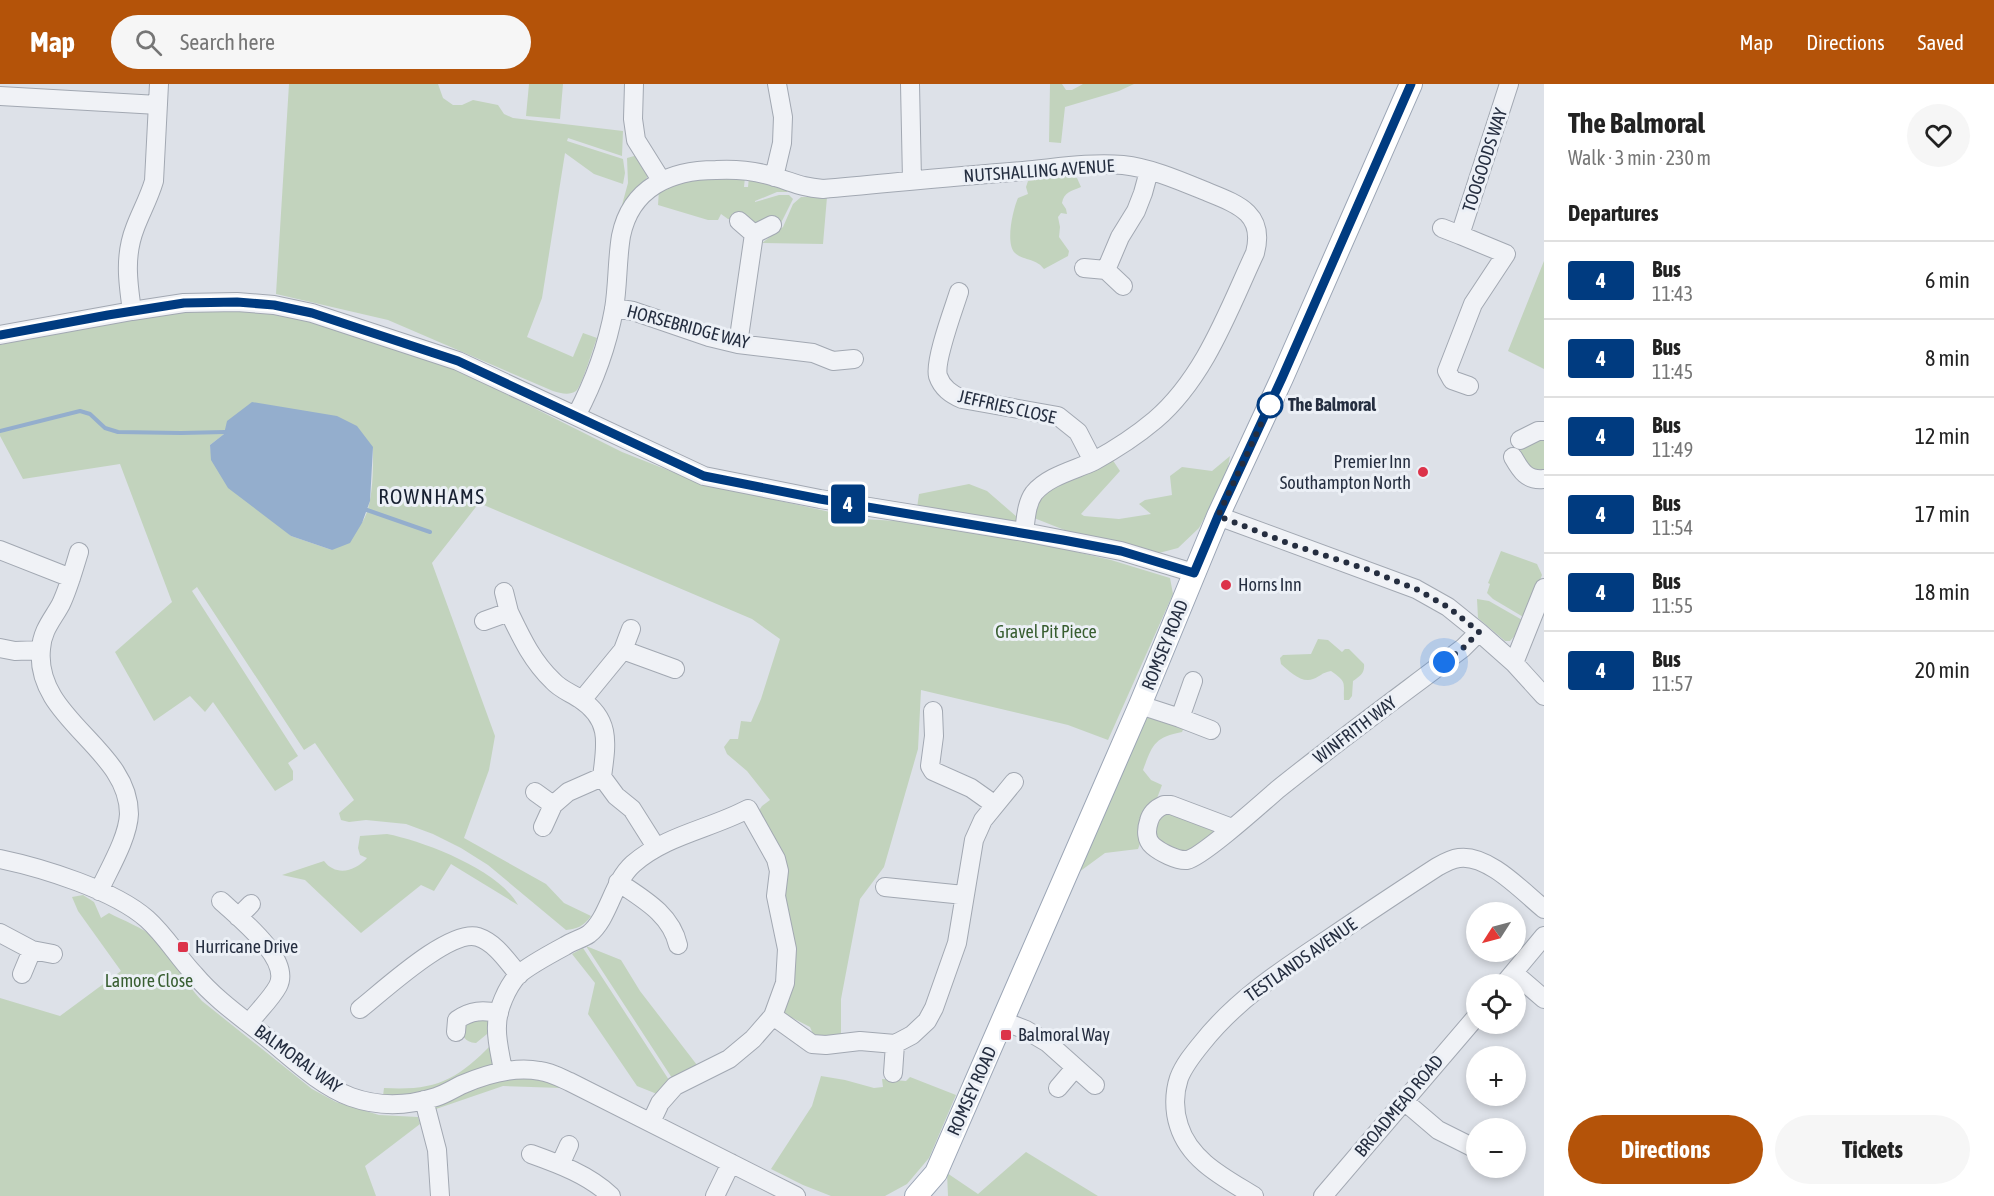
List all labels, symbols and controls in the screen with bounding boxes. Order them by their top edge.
search box [111,15,531,69]
text: Map [30,26,75,58]
icon: search [132,26,165,59]
text: Search here [180,29,275,55]
text: Map [1739,30,1773,54]
text: Directions [1806,30,1885,54]
text: Saved [1918,30,1964,54]
button: heart [1907,104,1970,167]
street label: TOOGOODS WAY [1458,105,1511,214]
text: The Balmoral [1568,107,1705,139]
text: Walk · 3 min · 230 m [1568,146,1711,169]
street label: NUTSHALLING AVENUE [963,155,1115,186]
text: Departures [1568,200,1658,226]
text: Bus [1652,256,1681,282]
text: 6 min [1925,267,1970,293]
text: 4 [1596,268,1606,292]
text: 11:43 [1652,282,1693,305]
street label: HORSEBRIDGE WAY [625,300,752,353]
text: Bus [1652,334,1681,360]
text: 8 min [1925,345,1970,371]
text: 4 [1596,346,1606,370]
text: 11:45 [1652,360,1693,383]
street label: JEFFRIES CLOSE [956,385,1058,428]
marker: The Balmoral [1257,392,1283,418]
place label: The Balmoral [1288,394,1376,415]
text: Bus [1652,412,1681,438]
text: 12 min [1915,423,1970,449]
text: 4 [1596,424,1606,448]
text: 11:49 [1652,438,1693,461]
place label: Premier Inn Southampton North [1280,451,1411,493]
marker: Premier Inn Southampton North [1416,465,1430,479]
district label: ROWNHAMS [378,484,486,508]
line badge: 4 [828,484,868,524]
text: Bus [1652,490,1681,516]
text: 4 [843,492,853,516]
text: 17 min [1915,501,1970,527]
text: 4 [1596,502,1606,526]
text: 11:54 [1652,516,1693,539]
text: Bus [1652,568,1681,594]
place label: Horns Inn [1238,574,1302,595]
marker: Horns Inn [1219,578,1233,592]
text: 18 min [1915,579,1970,605]
text: 4 [1596,580,1606,604]
text: 11:55 [1652,594,1693,617]
street label: ROMSEY ROAD [1137,597,1192,693]
park label: Gravel Pit Piece [995,621,1097,642]
text: Bus [1652,646,1681,672]
your location [1429,647,1459,677]
text: 20 min [1915,657,1970,683]
text: 4 [1596,658,1606,682]
text: 11:57 [1652,672,1693,695]
street label: WINFRITH WAY [1309,692,1400,768]
north arrow [1466,902,1526,962]
map controls [1466,902,1526,1178]
street label: TESTLANDS AVENUE [1241,913,1361,1006]
place label: Hurricane Drive [195,936,298,957]
marker: Hurricane Drive [176,940,190,954]
park label: Lamore Close [105,970,193,991]
button: locate [1466,974,1526,1034]
street label: BALMORAL WAY [251,1020,346,1097]
place label: Balmoral Way [1018,1024,1110,1045]
marker: Balmoral Way [999,1028,1013,1042]
street label: ROMSEY ROAD [943,1043,1001,1139]
button: + [1466,1046,1526,1106]
street label: BROADMEAD ROAD [1350,1051,1447,1161]
button: Directions [1568,1115,1763,1184]
button: Tickets [1775,1115,1970,1184]
button: − [1466,1118,1526,1178]

